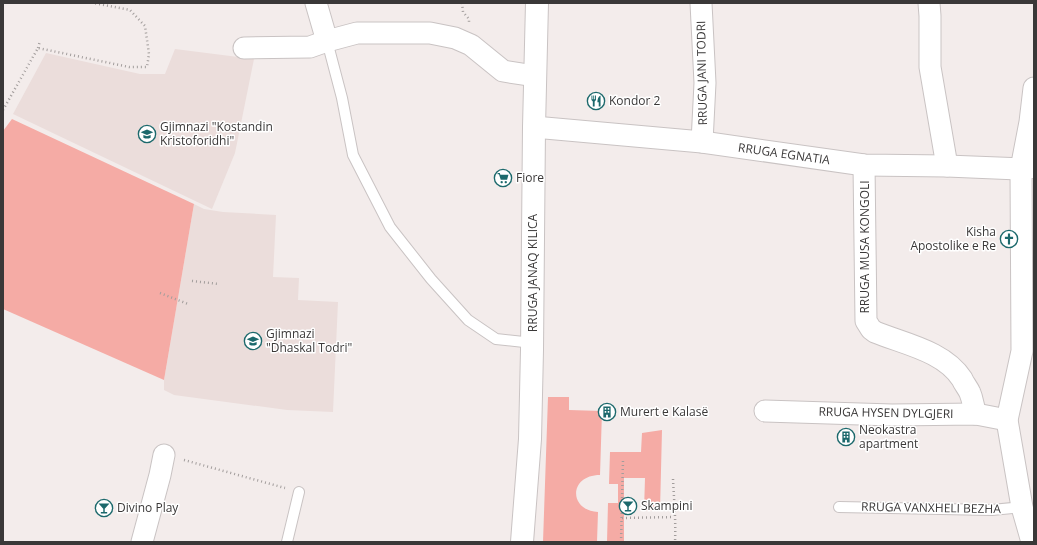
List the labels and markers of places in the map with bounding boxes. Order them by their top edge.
restaurant icon: Kondor 2 [586,91,606,111]
place label: Kondor 2 [609,92,661,109]
place label: Gjimnazi "Kostandin Kristoforidhi" [160,118,273,149]
school or university icon: Gjimnazi "Kostandin Kristoforidhi" [137,124,157,144]
supermarket icon: Fiore [493,168,513,188]
place label: Fiore [516,169,544,186]
place label: Kisha Apostolike e Re [910,223,996,254]
church icon: Kisha Apostolike e Re [999,229,1019,249]
place label: Gjimnazi "Dhaskal Todri" [266,325,352,356]
school or university icon: Gjimnazi "Dhaskal Todri" [243,331,263,351]
building icon: Murert e Kalasë [597,402,617,422]
place label: Murert e Kalasë [620,403,708,420]
place label: Neokastra apartment [859,421,918,452]
building icon: Neokastra apartment [836,427,856,447]
bar icon: Skampini [618,496,638,516]
place label: Skampini [641,497,692,514]
bar icon: Divino Play [94,498,114,518]
place label: Divino Play [117,499,179,516]

